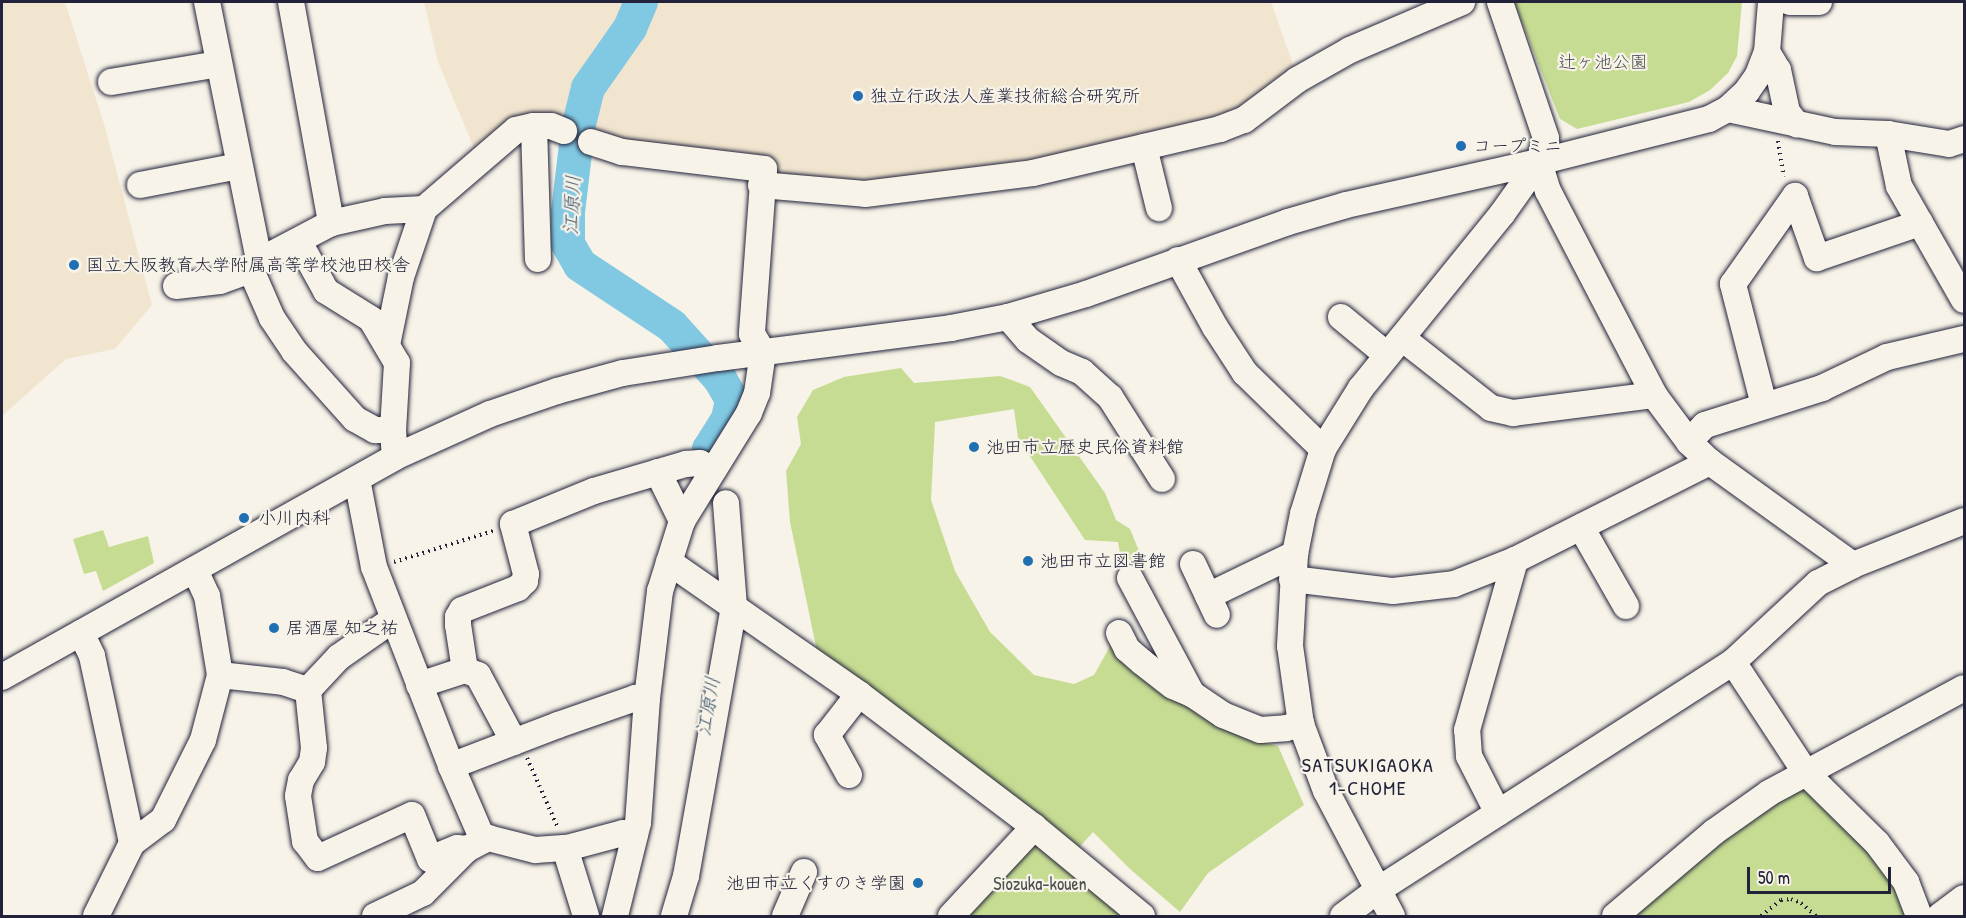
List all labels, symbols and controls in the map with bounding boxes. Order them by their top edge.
park label: 辻ヶ池公園 [1558,51,1648,73]
place label: 独立行政法人産業技術総合研究所 [870,85,1140,107]
marker: 独立行政法人産業技術総合研究所 [851,89,865,103]
place label: コープミニ [1473,135,1563,157]
marker: コープミニ [1454,139,1468,153]
water label: 江原川 [557,174,585,236]
place label: 国立大阪教育大学附属高等学校池田校舎 [86,254,410,276]
marker: 国立大阪教育大学附属高等学校池田校舎 [67,258,81,272]
place label: 池田市立歴史民俗資料館 [986,436,1184,458]
marker: 池田市立歴史民俗資料館 [967,440,981,454]
place label: 小川内科 [258,507,330,529]
marker: 小川内科 [235,509,253,527]
place label: 池田市立図書館 [1040,550,1166,572]
marker: 池田市立図書館 [1021,554,1035,568]
place label: 居酒屋 知之祐 [286,617,398,639]
marker: 居酒屋 知之祐 [267,621,281,635]
water label: 江原川 [690,674,724,738]
district label: SATSUKIGAOKA 1-CHOME [1302,752,1434,799]
scale bar [1750,855,1894,893]
text: 50 m [1758,865,1790,890]
place label: 池田市立くすのき学園 [726,872,906,894]
park label: Siozuka-kouen [993,873,1087,895]
marker: 池田市立くすのき学園 [911,876,925,890]

